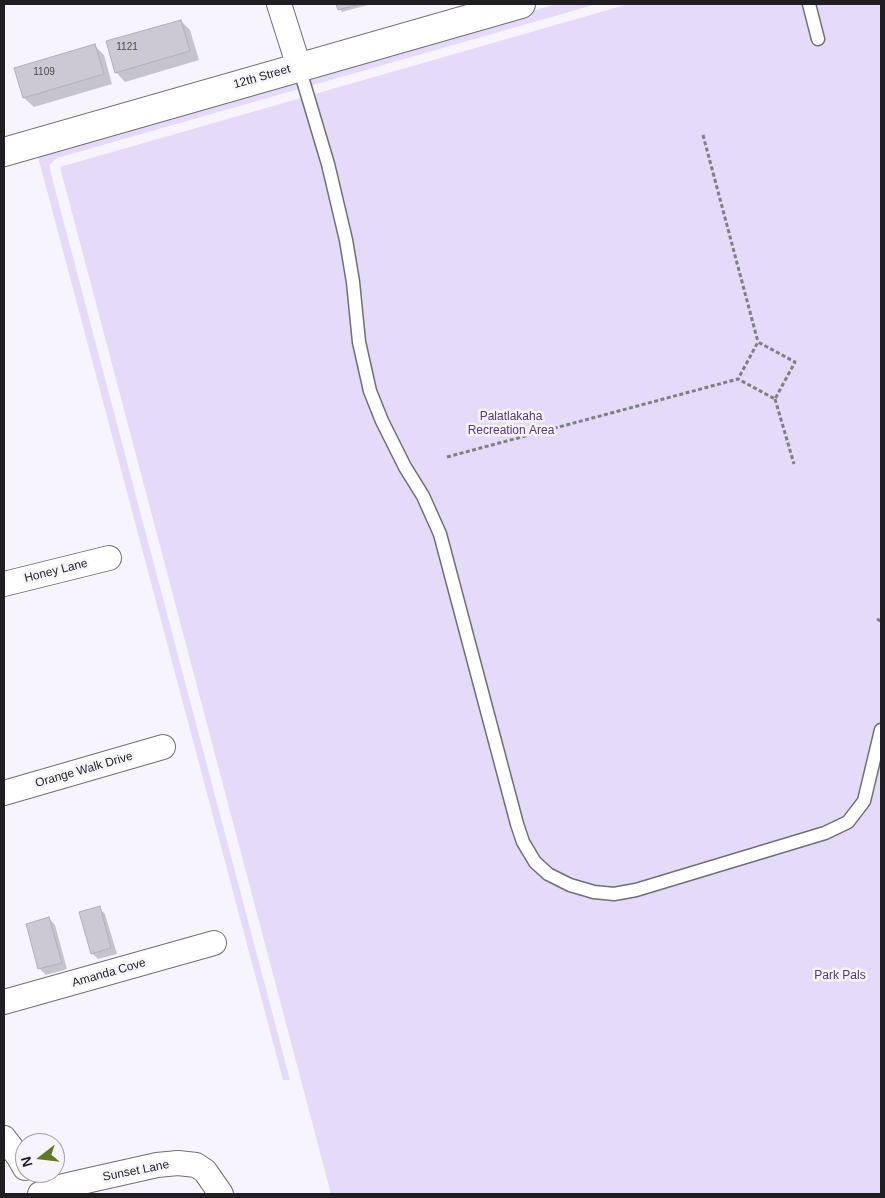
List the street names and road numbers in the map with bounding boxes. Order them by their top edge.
street label: 12th Street [232,62,292,92]
street label: Honey Lane [23,556,89,586]
street label: Orange Walk Drive [34,749,134,791]
street label: Amanda Cove [70,956,148,990]
street label: Sunset Lane [102,1158,170,1184]

